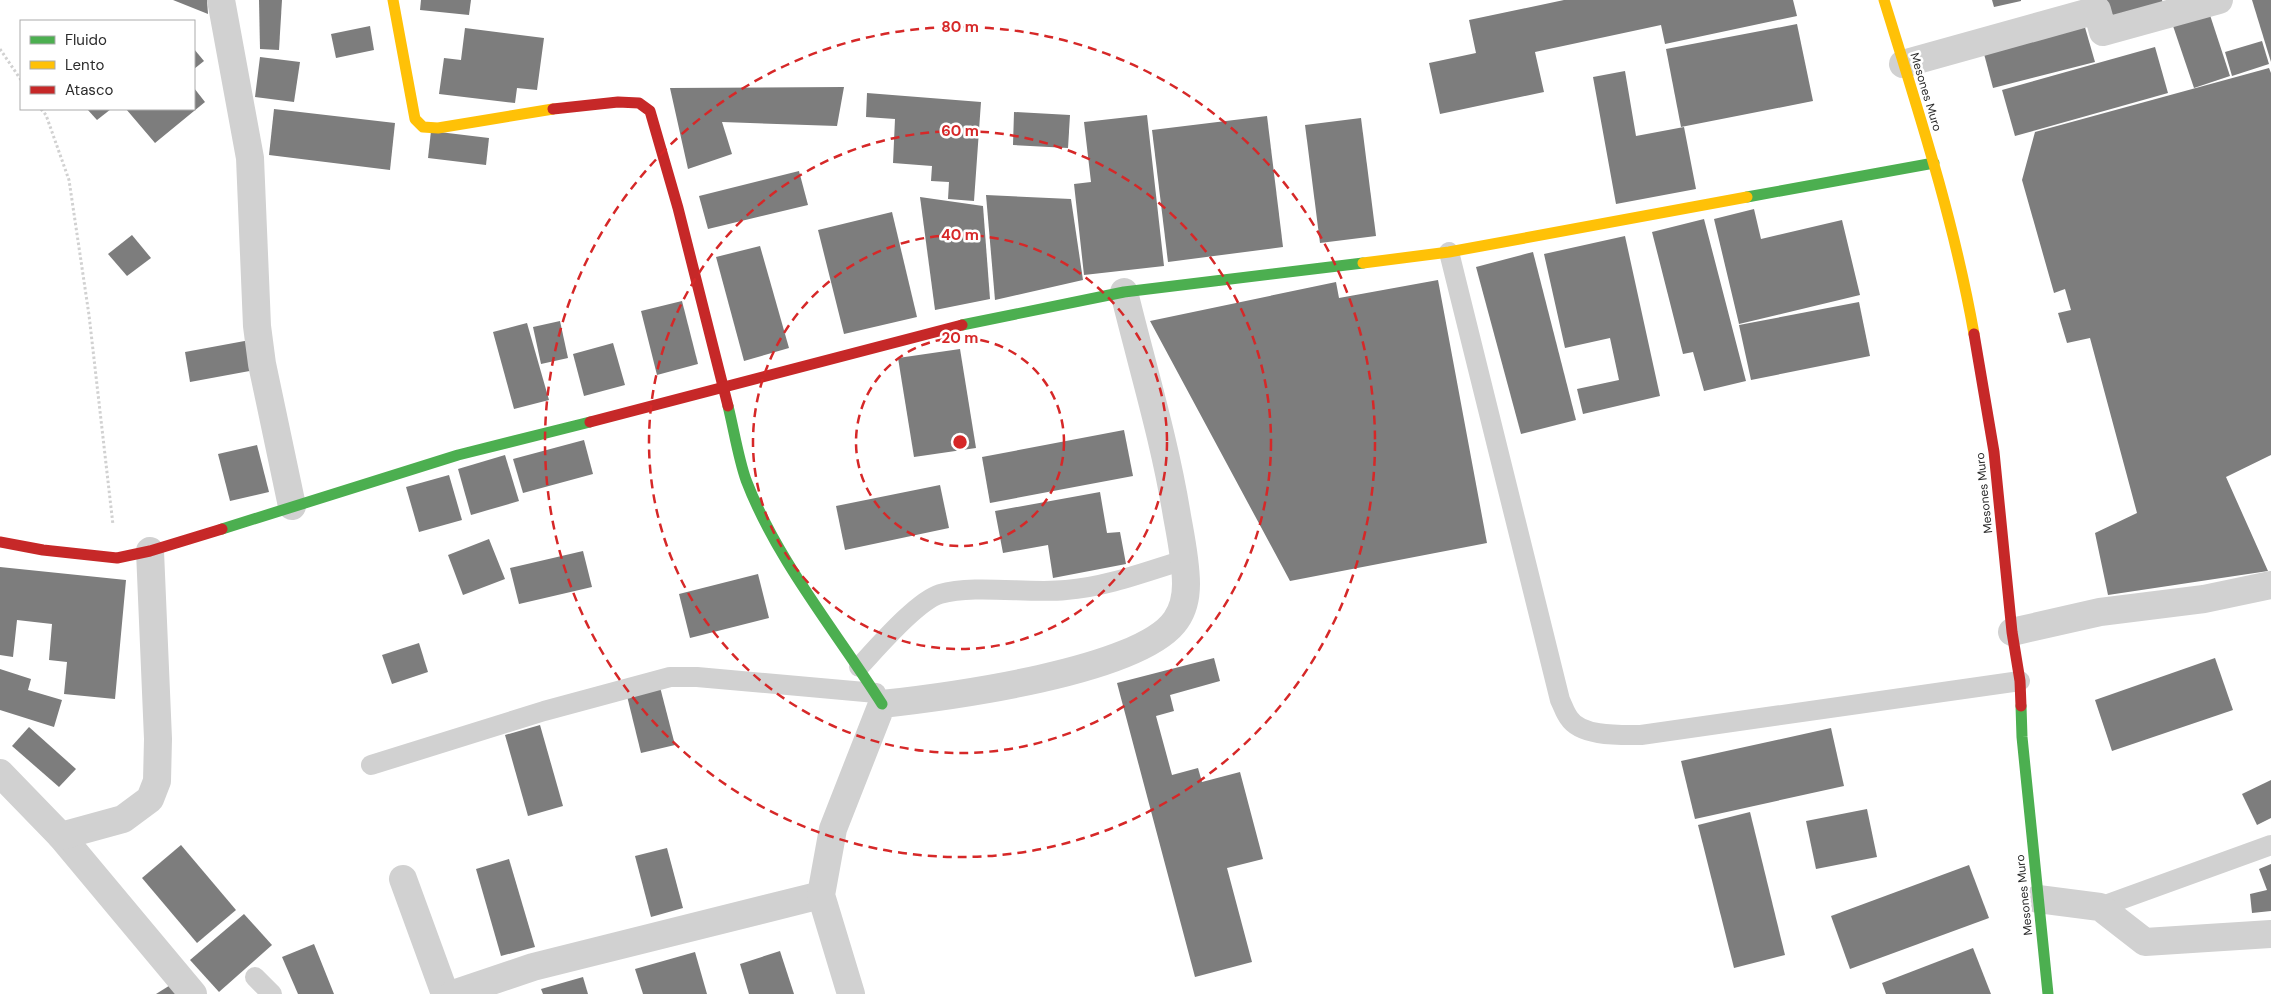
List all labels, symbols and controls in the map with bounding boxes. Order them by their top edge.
text: 80 m [941,17,979,37]
legend [20,20,195,110]
text: Fluido [65,30,107,50]
street label: Mesones Muro [1906,51,1946,133]
text: Lento [65,55,104,75]
text: Atasco [65,80,113,100]
text: 60 m [941,121,979,141]
text: 40 m [941,225,979,245]
text: 20 m [942,328,978,348]
centre of rings [951,433,969,451]
street label: Mesones Muro [1972,452,1996,534]
street label: Mesones Muro [2012,854,2036,936]

